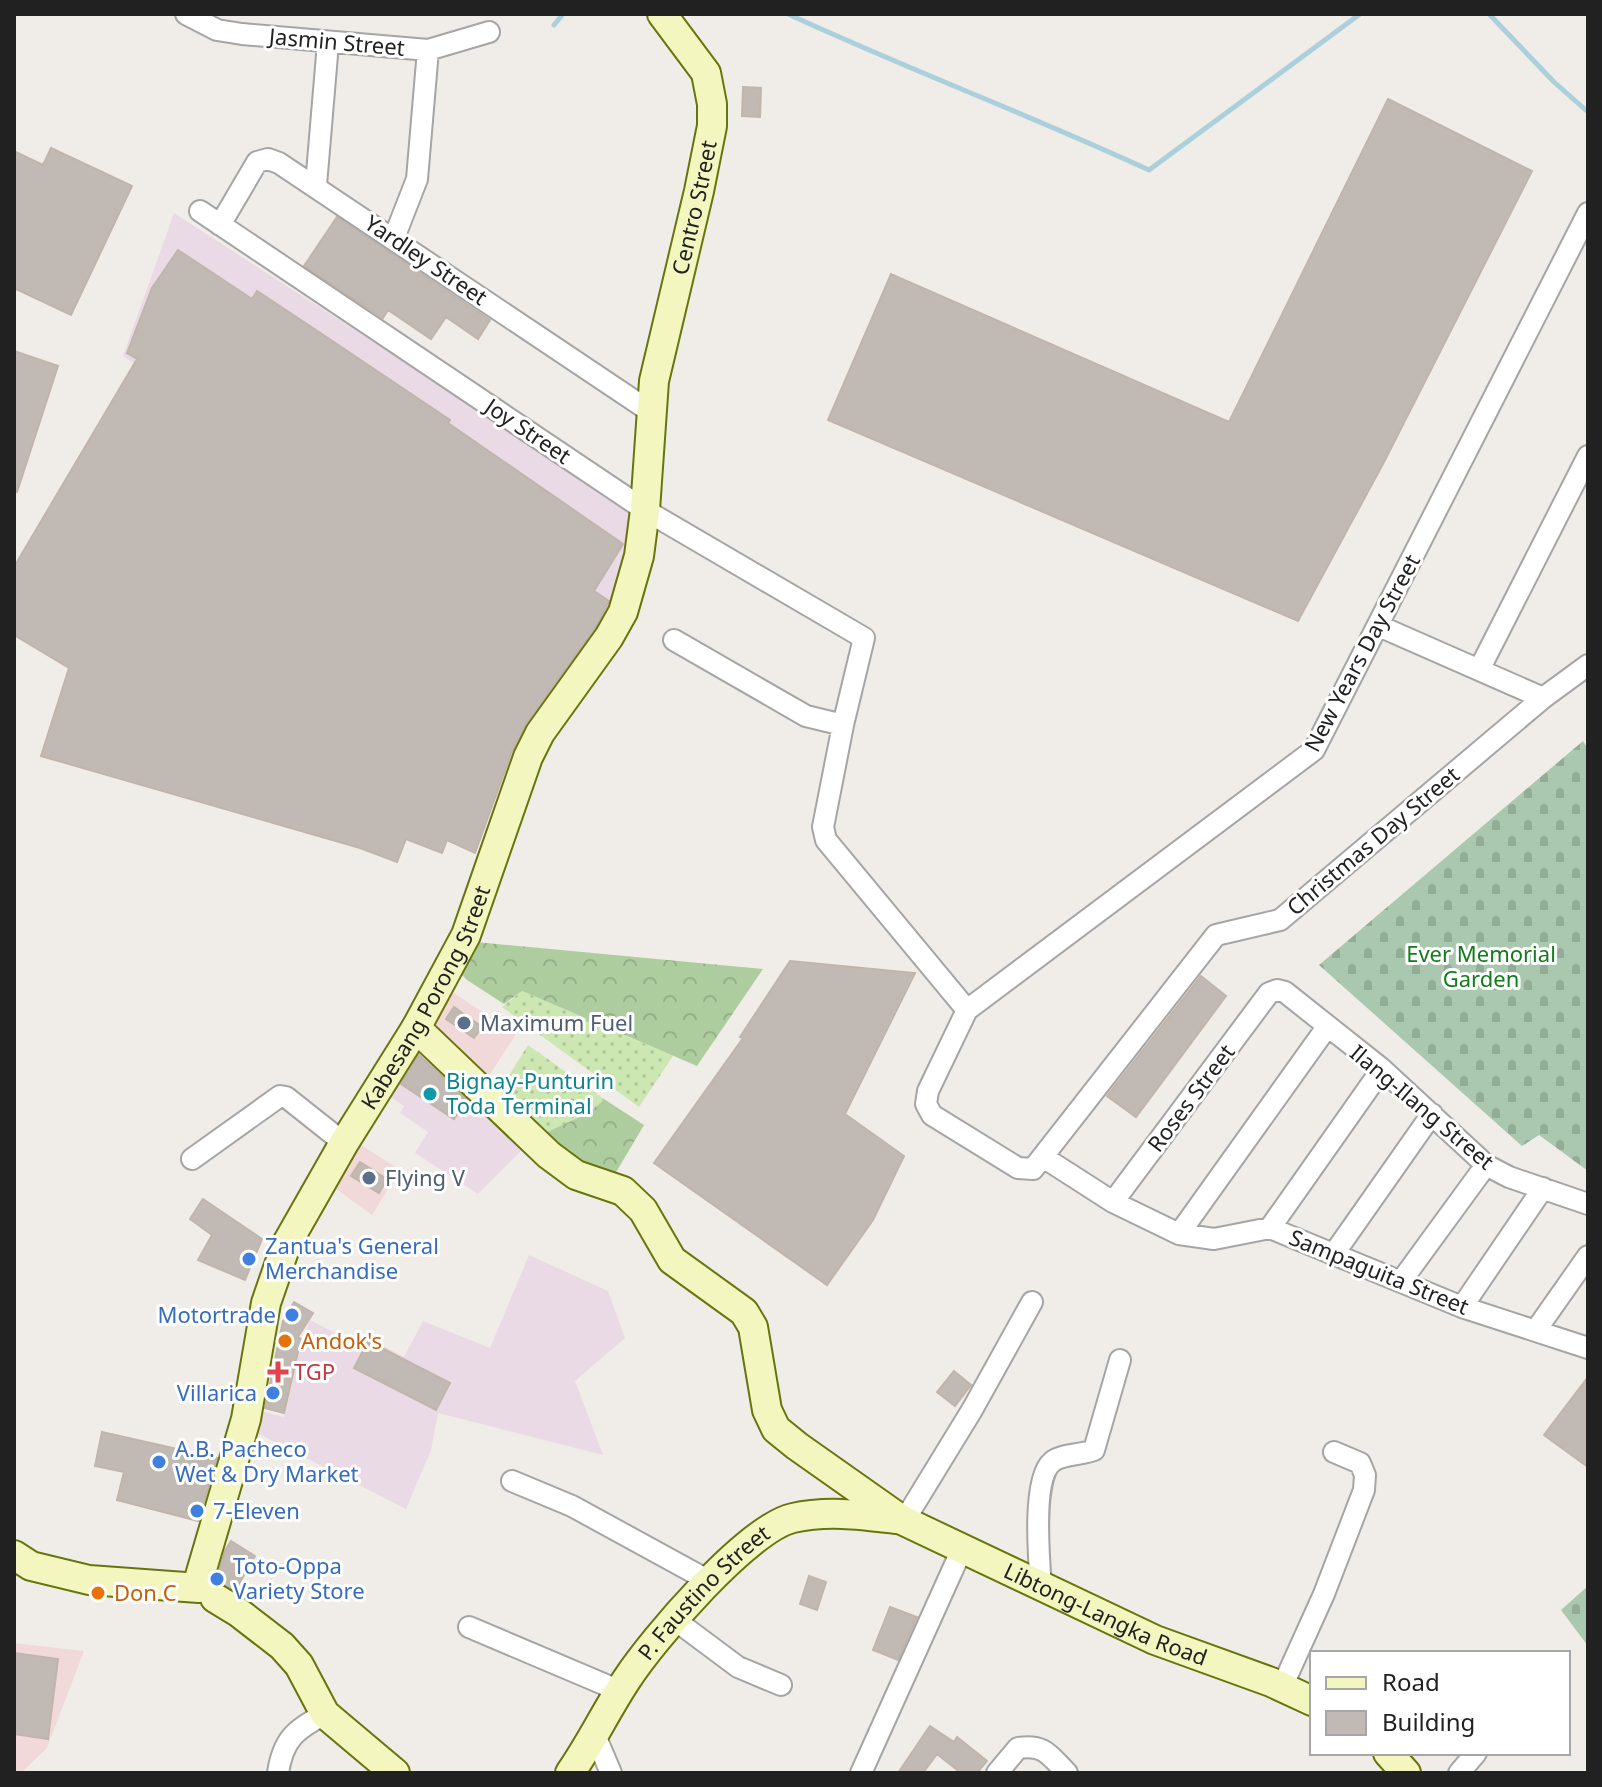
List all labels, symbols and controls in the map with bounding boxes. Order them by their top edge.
street label: Jasmin Street [266,20,406,62]
street label: Centro Street [664,137,723,278]
street label: Yardley Street [359,207,494,311]
street label: Joy Street [478,389,577,470]
street label: New Years Day Street [1296,548,1426,757]
street label: Christmas Day Street [1280,759,1465,921]
street label: Kabesang Porong Street [353,881,496,1115]
park label: Ever Memorial Garden [1406,938,1556,993]
place label: Maximum Fuel [480,1007,633,1037]
marker: Maximum Fuel [455,1014,473,1032]
street label: Roses Street [1140,1037,1241,1157]
street label: Ilang-Ilang Street [1344,1037,1501,1175]
place label: Bignay-Punturin Toda Terminal [446,1065,614,1120]
marker: Bignay-Punturin Toda Terminal [421,1085,439,1103]
place label: Flying V [385,1162,466,1192]
marker: Flying V [360,1169,378,1187]
street label: Sampaguita Street [1285,1221,1474,1321]
place label: Zantua's General Merchandise [265,1230,439,1285]
marker: Zantua's General Merchandise [240,1250,258,1268]
place label: Motortrade [158,1299,276,1329]
marker: Motortrade [283,1306,301,1324]
place label: Andok's [301,1325,382,1355]
marker: Andok's [276,1332,294,1350]
place label: TGP [294,1356,335,1386]
marker: TGP [269,1363,287,1381]
place label: Villarica [177,1377,257,1407]
marker: Villarica [264,1384,282,1402]
place label: A.B. Pacheco Wet & Dry Market [175,1433,359,1488]
marker: A.B. Pacheco Wet & Dry Market [150,1453,168,1471]
place label: 7-Eleven [213,1495,300,1525]
marker: 7-Eleven [188,1502,206,1520]
street label: P. Faustino Street [630,1517,775,1666]
place label: Toto-Oppa Variety Store [233,1550,365,1605]
street label: Libtong-Langka Road [999,1555,1212,1672]
marker: Toto-Oppa Variety Store [208,1570,226,1588]
place label: Don C [114,1577,177,1607]
marker: Don C [89,1584,107,1602]
legend [1310,1651,1570,1755]
text: Road [1382,1665,1440,1698]
text: Building [1382,1705,1475,1738]

